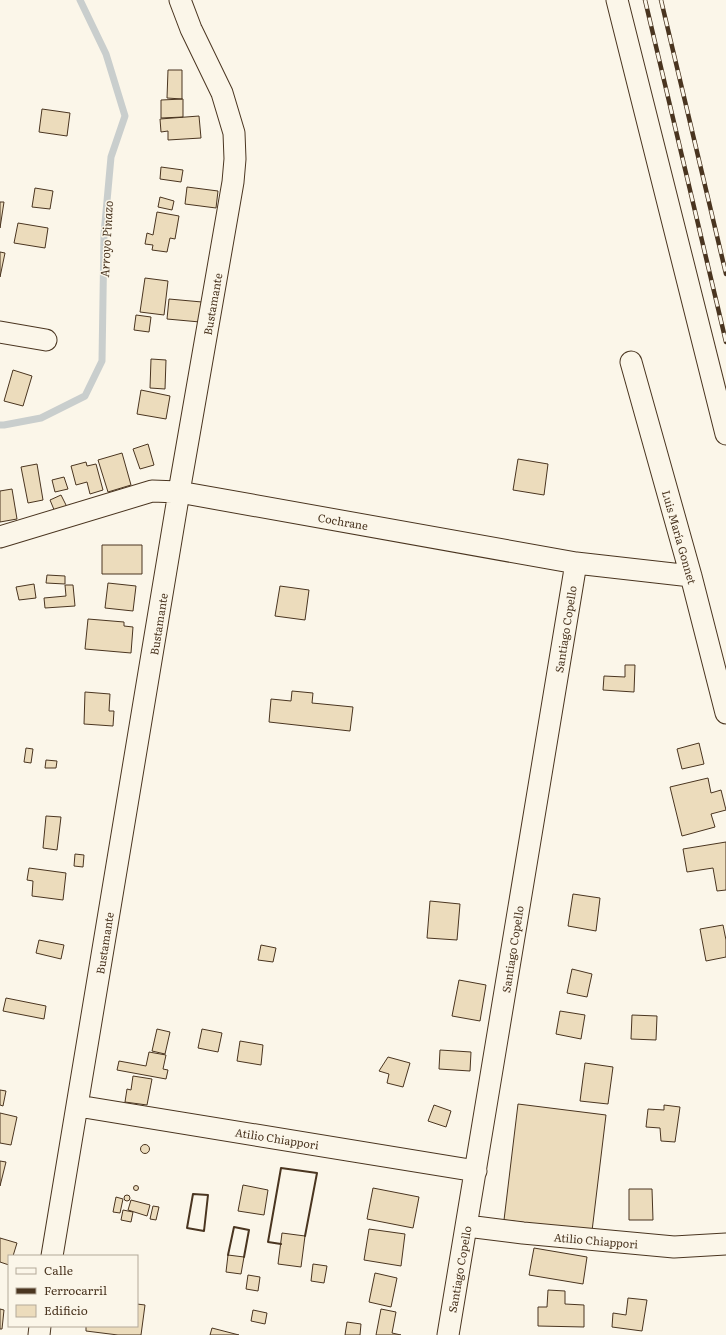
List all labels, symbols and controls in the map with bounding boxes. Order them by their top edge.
water label: Arroyo Pinazo [95,200,117,278]
street label: Bustamante [199,271,225,336]
street label: Luis María Gonnet [659,488,701,586]
street label: Cochrane [317,509,370,533]
street label: Santiago Copello [550,584,580,674]
street label: Bustamante [145,591,171,656]
street label: Santiago Copello [497,904,527,994]
street label: Bustamante [91,910,117,975]
street label: Atilio Chiappori [234,1123,320,1153]
street label: Santiago Copello [443,1224,475,1314]
street label: Atilio Chiappori [553,1228,639,1252]
legend [8,1255,138,1327]
text: Calle [44,1261,73,1279]
text: Ferrocarril [44,1281,107,1299]
text: Edificio [44,1301,88,1319]

